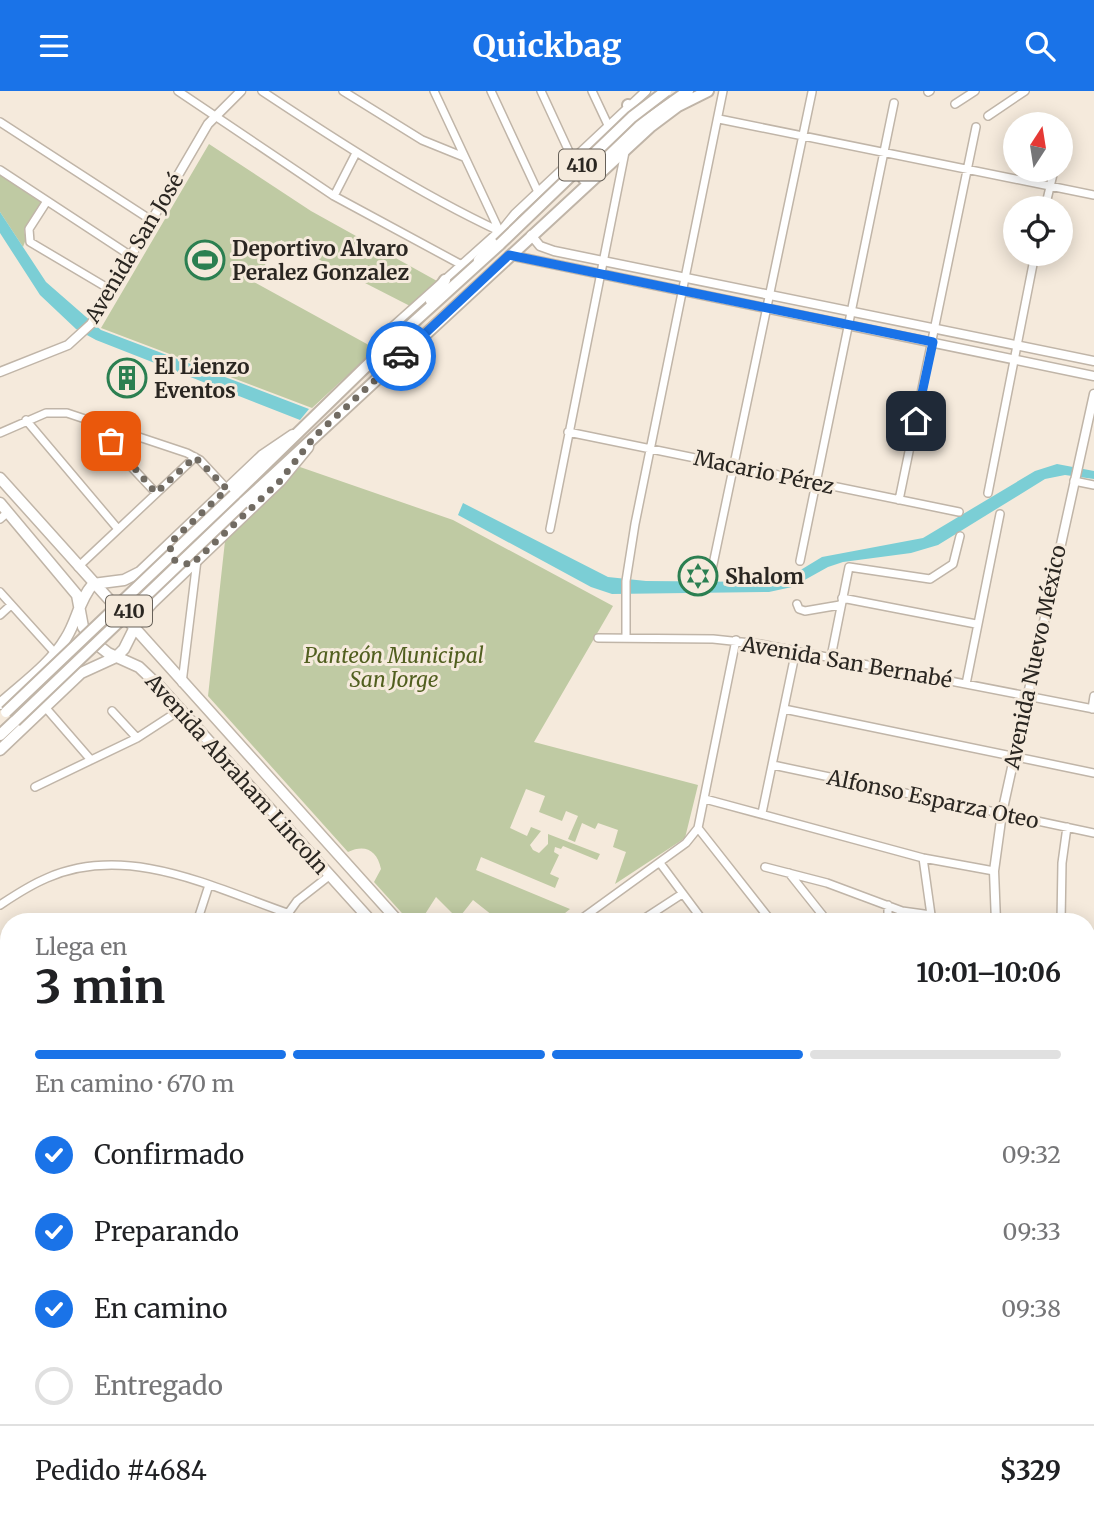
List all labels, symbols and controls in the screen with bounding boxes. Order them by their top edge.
text: Quickbag [472,26,622,66]
icon: menu [35,27,73,65]
icon: search [1021,27,1059,65]
north arrow [1003,112,1073,182]
map controls [1003,112,1073,266]
road number: 410 [559,149,605,181]
street label: Avenida San José [78,168,189,329]
button: locate [1003,196,1073,266]
place label: Deportivo Alvaro Peralez Gonzalez [232,235,409,286]
sports icon: Deportivo Alvaro Peralez Gonzalez [184,239,226,281]
courier [366,321,436,391]
icon: car [382,337,420,375]
place label: El Lienzo Eventos [154,353,250,404]
building icon: El Lienzo Eventos [106,357,148,399]
pin [886,391,946,451]
icon: home [897,402,935,440]
pin [81,411,141,471]
icon: bag [92,422,130,460]
street label: Macario Pérez [691,444,837,500]
street label: Avenida Nuevo México [998,542,1072,773]
synagogue icon: Shalom [677,555,719,597]
place label: Shalom [725,563,804,590]
road number: 410 [106,596,152,627]
street label: Avenida San Bernabé [739,630,954,694]
park label: Panteón Municipal San Jorge [304,642,484,693]
street label: Avenida Abraham Lincoln [139,667,334,880]
street label: Alfonso Esparza Oteo [824,763,1041,835]
text: Llega en [35,932,127,961]
text: 10:01–10:06 [916,956,1061,989]
text: 3 min [35,958,165,1016]
text: En camino · 670 m [35,1069,234,1098]
icon: check [35,1136,73,1174]
text: Confirmado [94,1138,244,1171]
text: 09:32 [1002,1140,1061,1169]
icon: check [35,1213,73,1251]
text: Preparando [94,1215,239,1248]
text: 09:33 [1003,1217,1061,1246]
icon: check [35,1290,73,1328]
text: En camino [94,1292,227,1325]
text: 09:38 [1001,1294,1061,1323]
text: Entregado [94,1369,223,1402]
text: Pedido #4684 [35,1454,207,1487]
text: $329 [1000,1454,1061,1487]

